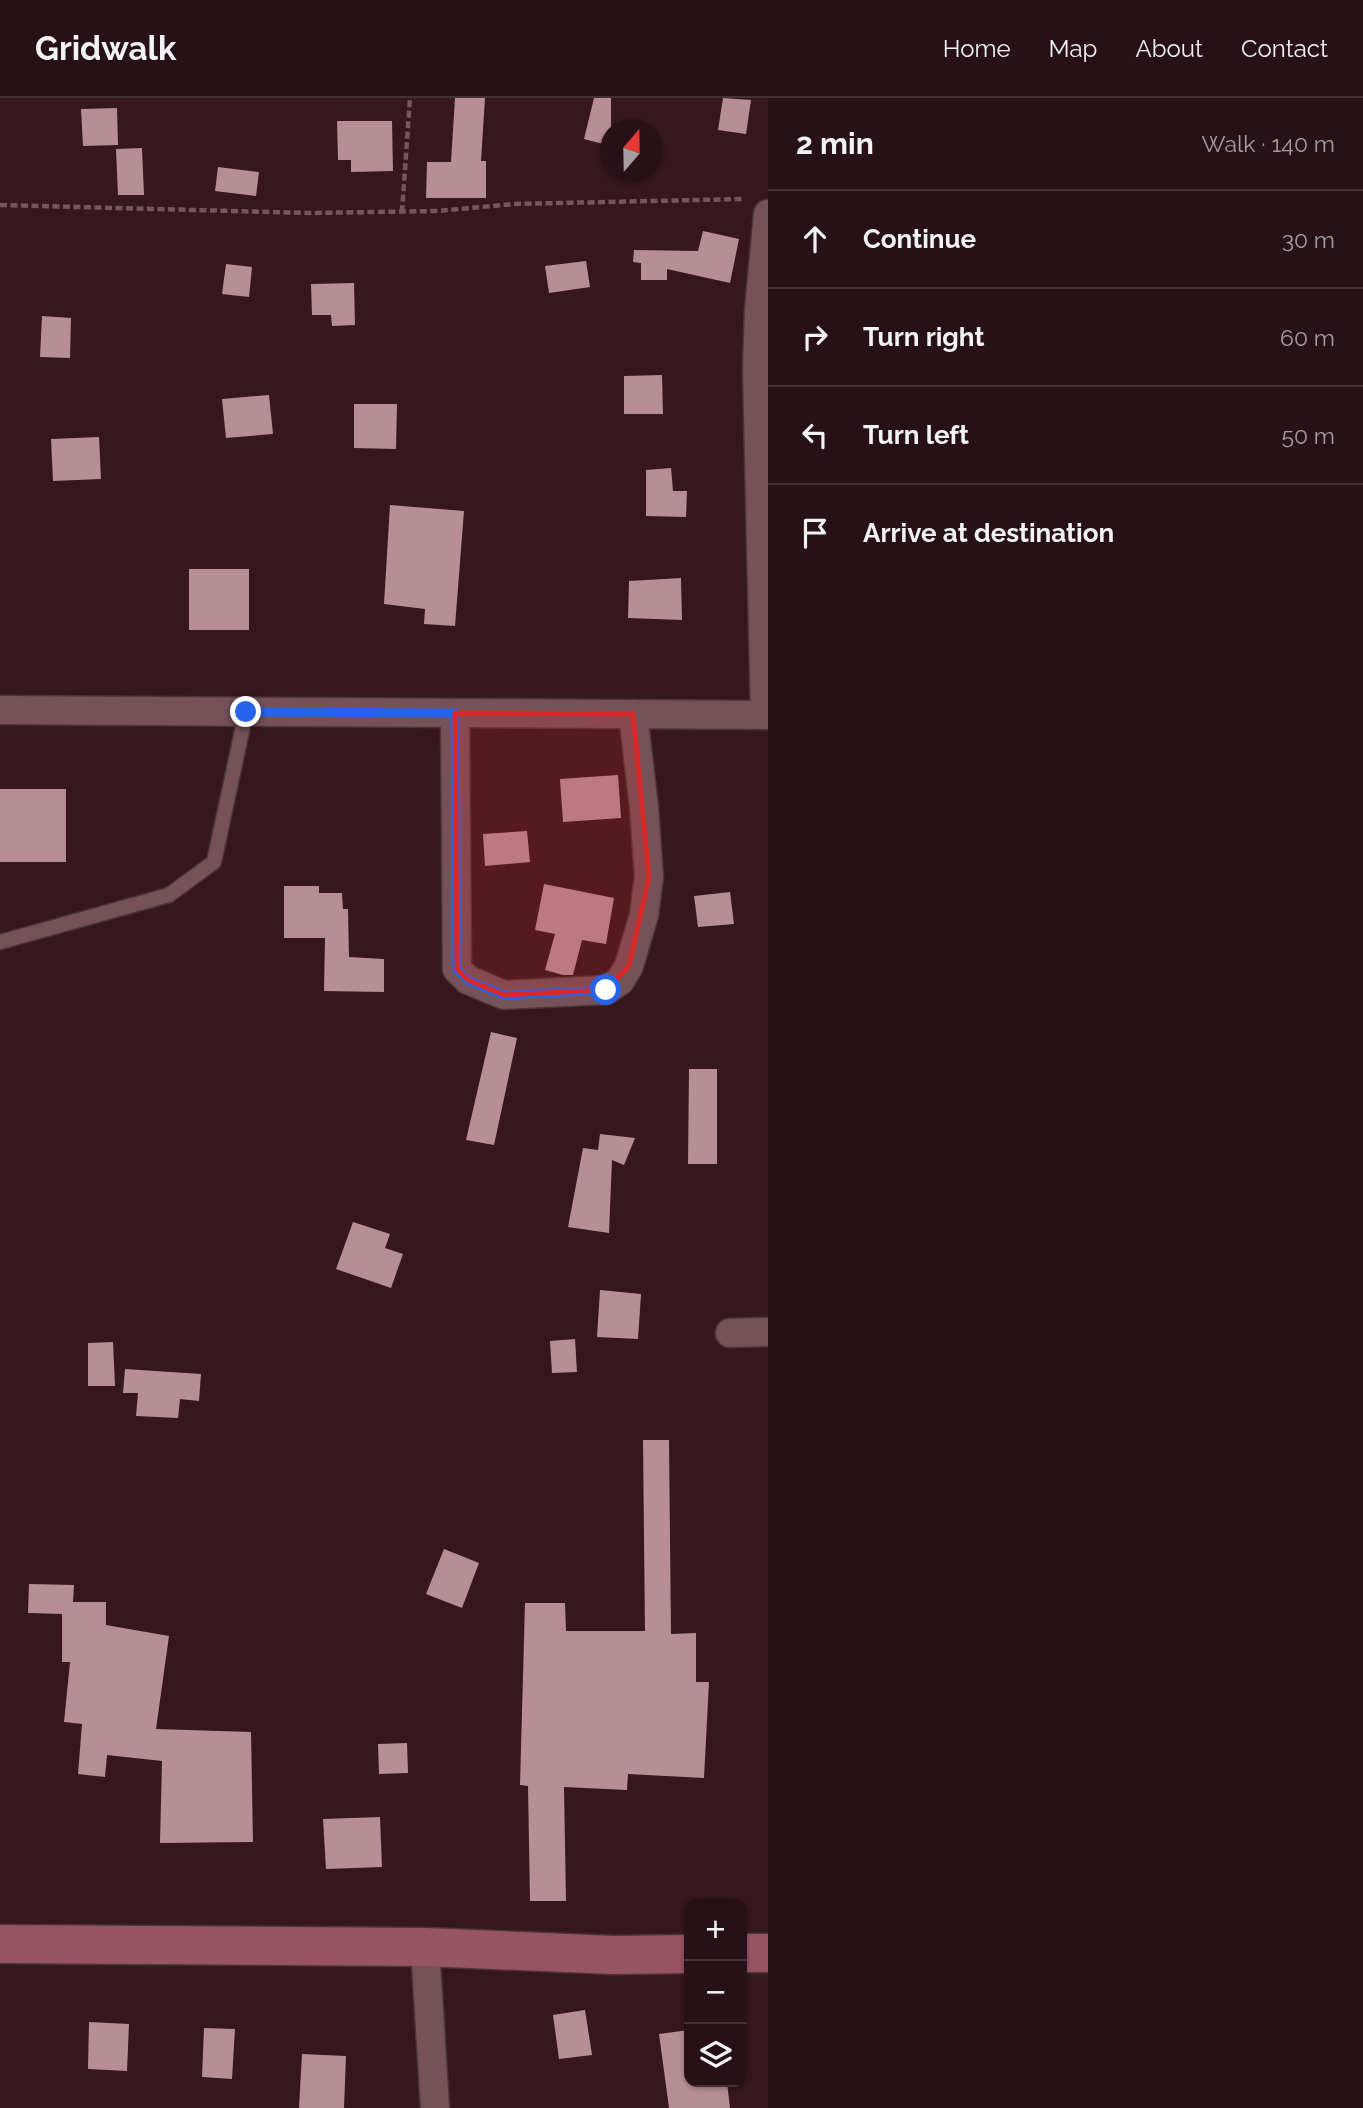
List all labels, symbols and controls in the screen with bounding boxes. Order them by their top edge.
text: Gridwalk [35,29,176,68]
text: Home [943,34,1011,63]
text: Map [1049,34,1097,63]
text: About [1135,34,1203,63]
text: Contact [1241,34,1328,63]
north arrow [600,119,663,182]
text: 2 min [796,126,874,161]
text: Walk · 140 m [1202,130,1335,157]
icon: ahead [796,220,834,258]
text: Continue [863,224,976,254]
text: 30 m [1282,226,1335,253]
icon: right [796,318,834,356]
text: Turn right [863,322,984,352]
text: 60 m [1280,324,1335,351]
icon: left [796,416,834,454]
text: Turn left [863,420,969,450]
text: 50 m [1281,422,1335,449]
icon: arrive [796,514,834,552]
text: Arrive at destination [863,518,1114,548]
route end [230,696,261,727]
route start [590,974,621,1005]
map controls [684,1898,747,2087]
button: + [684,1898,747,1961]
button: − [684,1961,747,2024]
button: layers [684,2024,747,2087]

